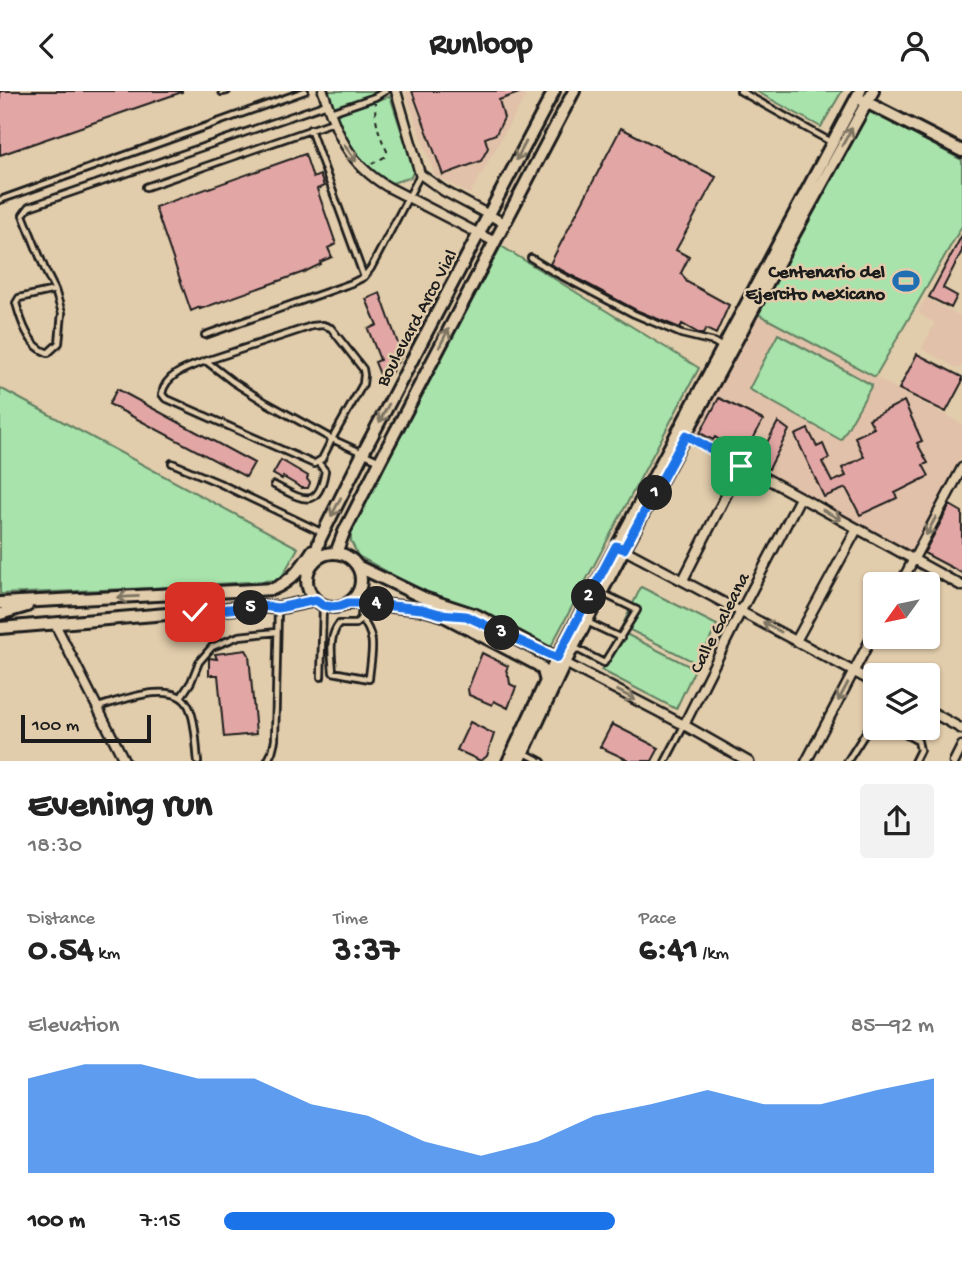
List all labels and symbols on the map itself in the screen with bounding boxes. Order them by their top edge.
one-way arrow [840,128,854,148]
one-way arrow [514,140,528,161]
one-way arrow [343,143,357,162]
street label: Boulevard Arco Vial [372,246,464,392]
place label: Centenario del Ejercito Mexicano [745,262,885,307]
sports icon: Centenario del Ejercito Mexicano [891,266,921,296]
one-way arrow [438,328,451,349]
one-way arrow [377,403,391,423]
pin [711,436,771,496]
pin: 1 [638,475,672,511]
one-way arrow [329,496,343,517]
one-way arrow [821,508,841,522]
one-way arrow [924,515,937,536]
street label: Calle Galeana [686,568,757,678]
north arrow [863,572,940,649]
pin: 2 [572,580,606,615]
pin [165,582,225,642]
pin: 4 [360,587,394,621]
one-way arrow [117,591,140,604]
pin: 5 [233,591,268,625]
pin: 3 [484,615,520,651]
one-way arrow [762,620,782,634]
one-way arrow [836,681,850,701]
one-way arrow [615,689,636,702]
scale bar [21,713,150,744]

